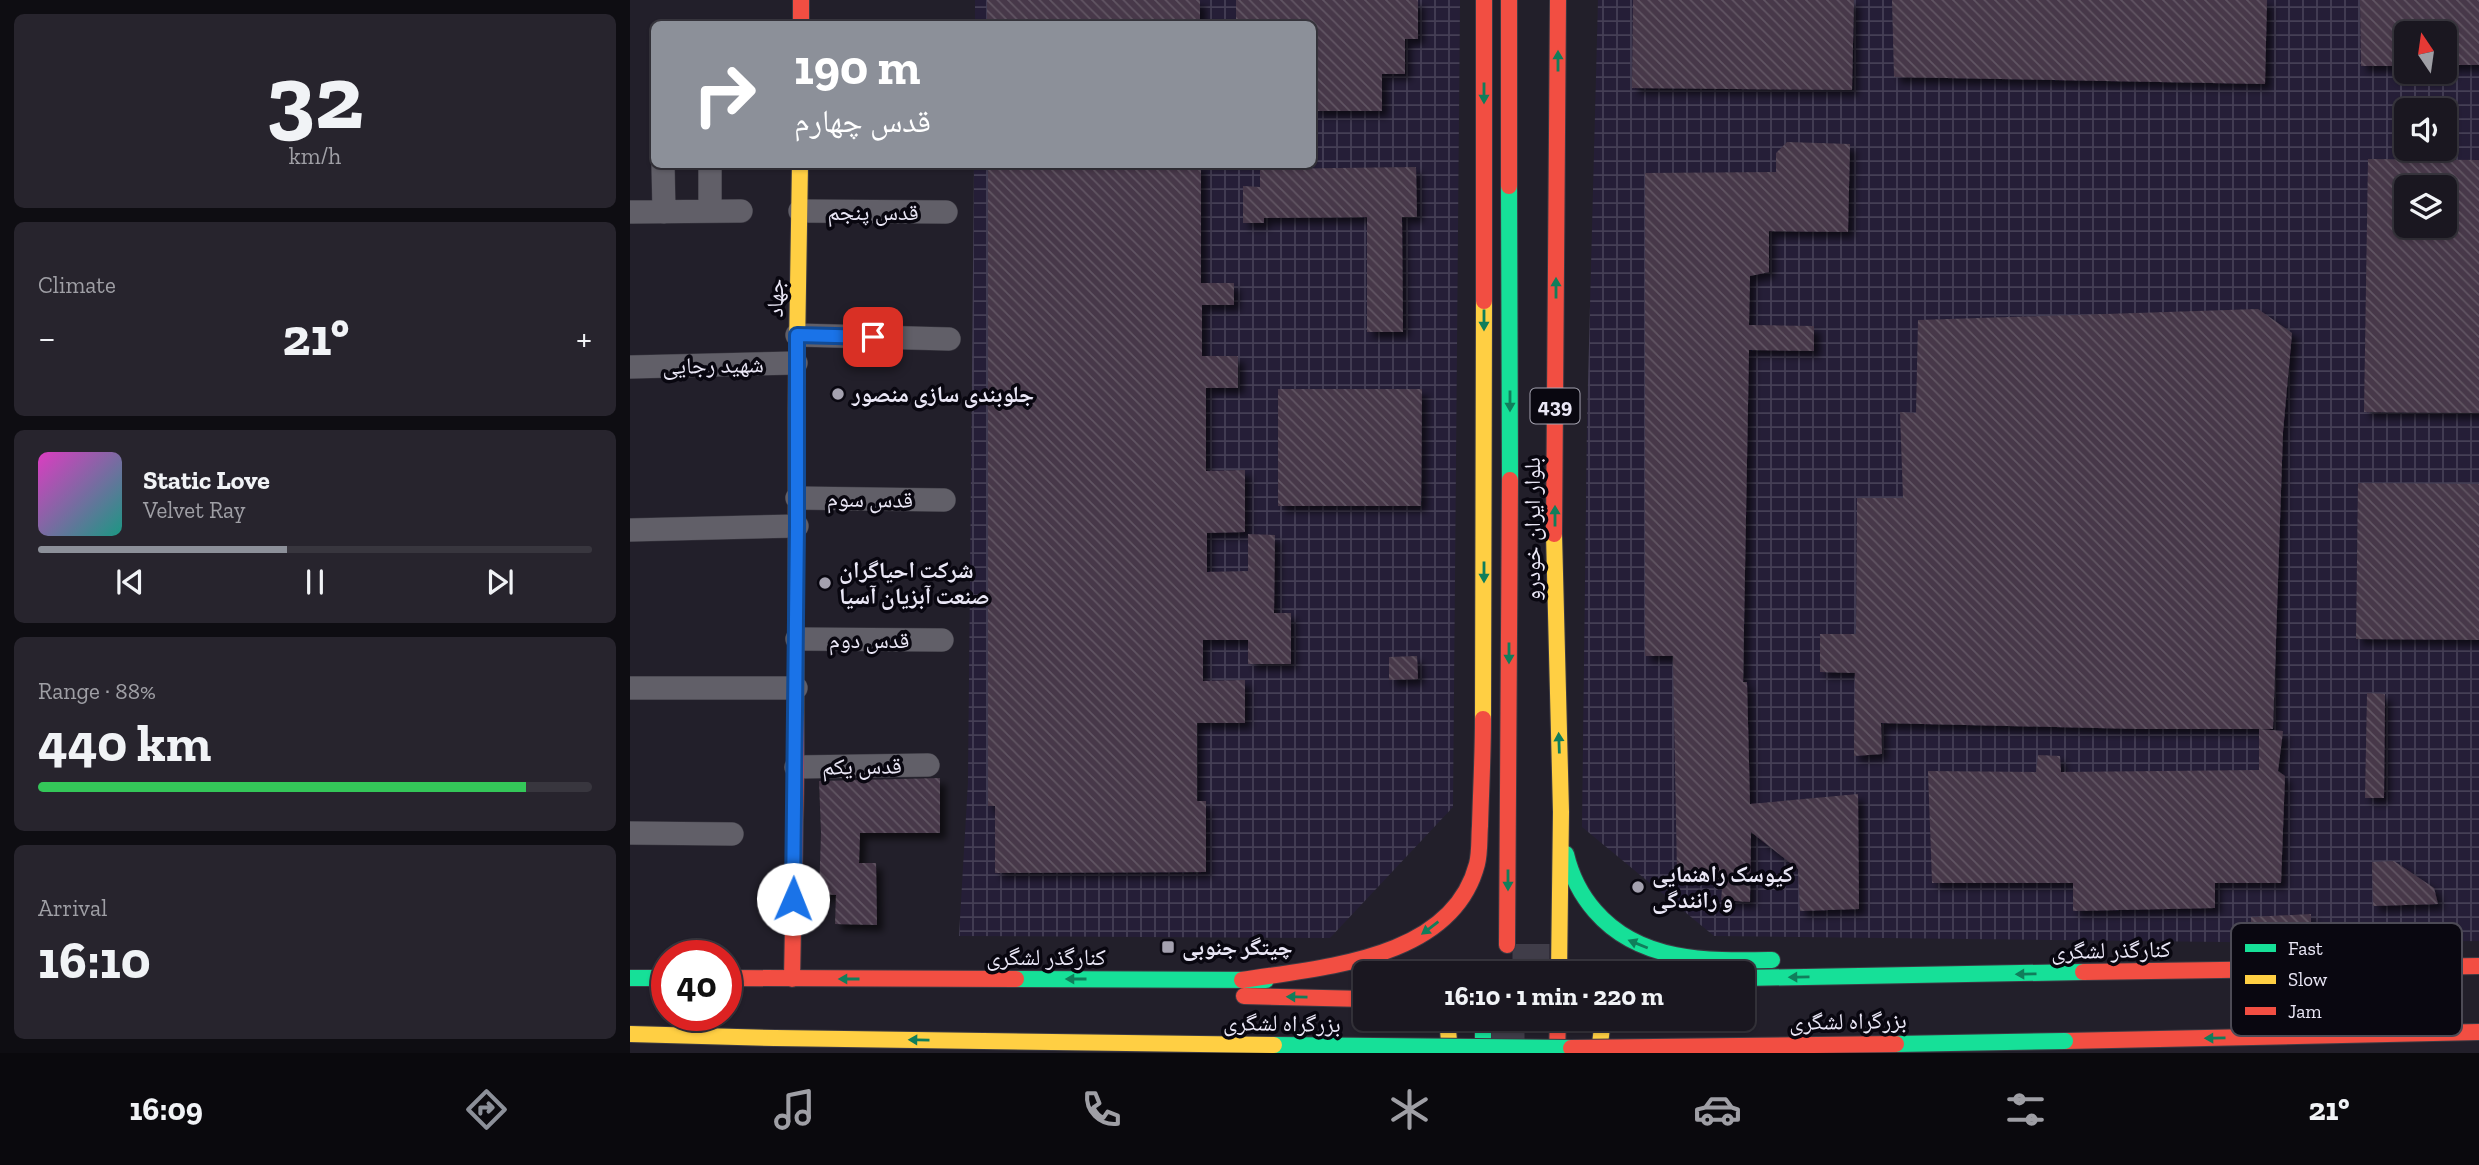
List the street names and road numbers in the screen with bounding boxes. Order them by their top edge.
street label: قدس پنجم [827,198,919,228]
street label: جهاد [761,278,789,318]
street label: شهید رجایی [662,350,764,380]
road number: 439 [1530,388,1580,424]
street label: بلوار ایران خودرو [1518,457,1546,601]
street label: قدس سوم [827,484,913,516]
street label: قدس دوم [829,626,909,656]
street label: قدس یکم [822,751,902,783]
street label: کنارگذر لشگری [2051,935,2172,965]
street label: کنارگذر لشگری [986,943,1106,971]
street label: بزرگراه لشگری [1789,1006,1907,1036]
street label: بزرگراه لشگری [1223,1008,1341,1038]

